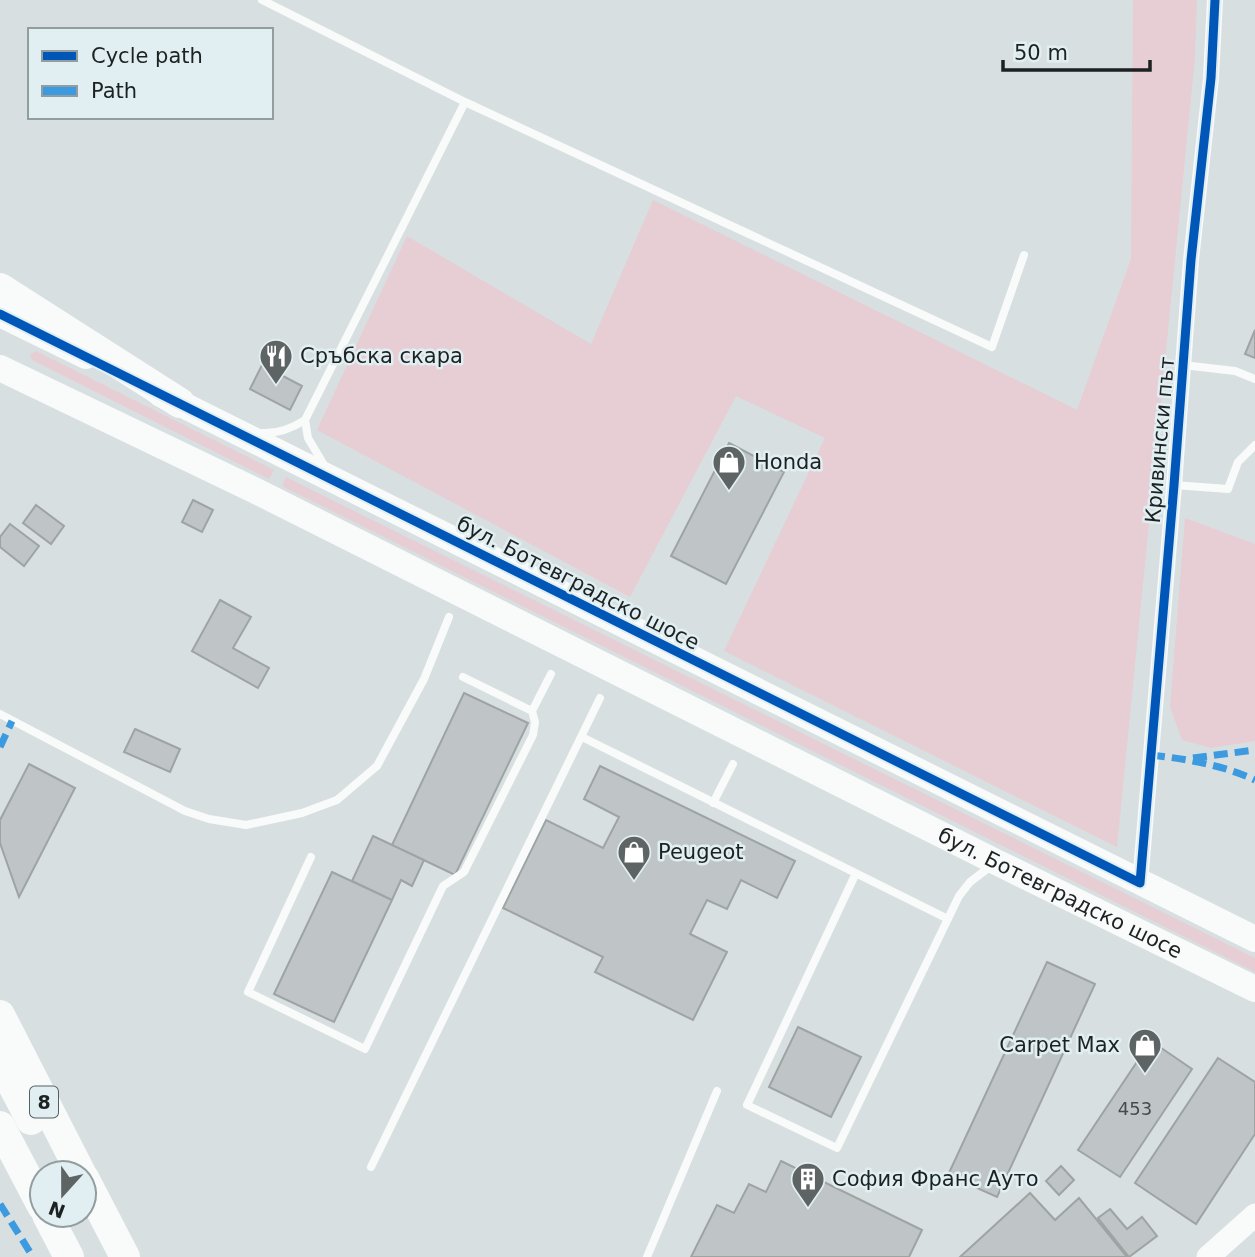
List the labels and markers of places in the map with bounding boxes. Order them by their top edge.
restaurant icon: Сръбска скара [257,337,295,386]
place label: Сръбска скара [300,344,463,368]
shop icon: Honda [710,443,748,492]
place label: Honda [754,450,822,474]
shop icon: Peugeot [615,833,653,882]
place label: Peugeot [658,840,743,864]
shop icon: Carpet Max [1126,1026,1164,1075]
place label: Carpet Max [999,1033,1120,1057]
building icon: София Франс Ауто [789,1160,827,1209]
place label: София Франс Ауто [832,1167,1039,1191]

